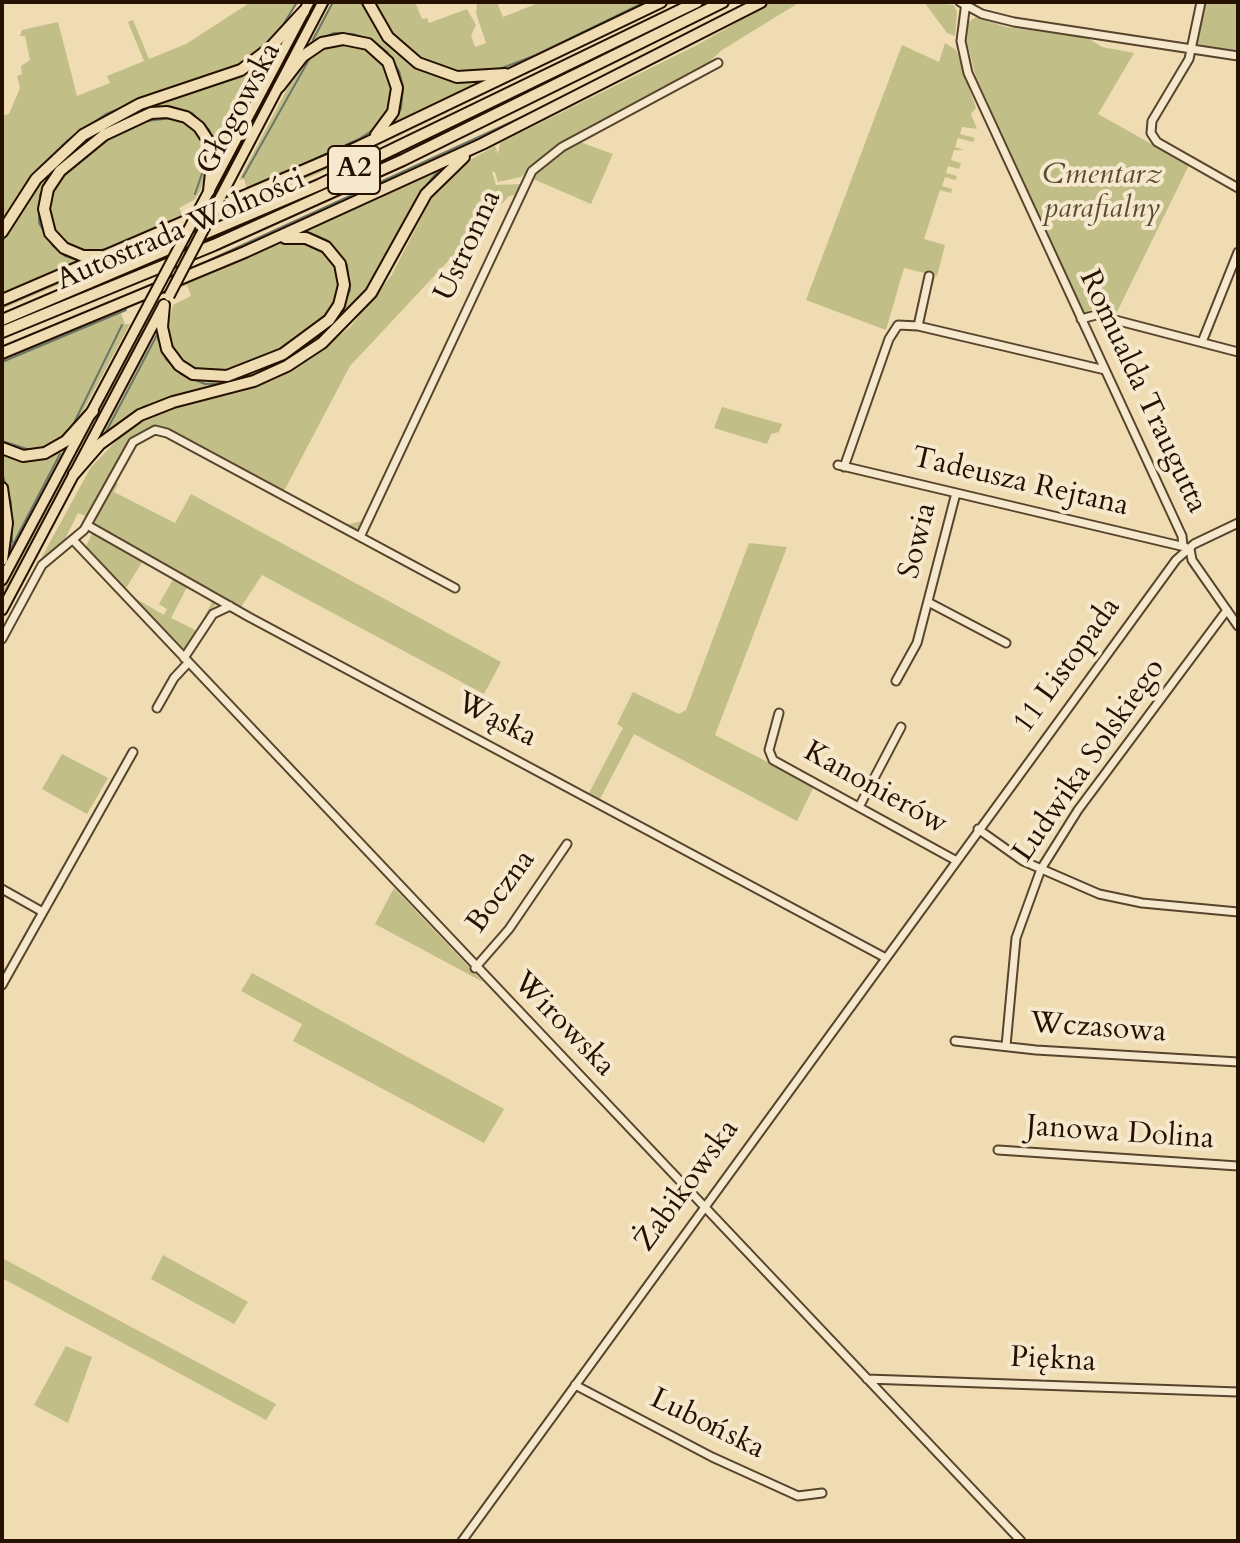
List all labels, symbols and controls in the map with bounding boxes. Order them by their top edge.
street label: Głogowska [190,37,290,181]
road number: A2 [328,146,380,194]
park label: Cmentarz parafialny [1042,158,1162,228]
street label: Autostrada Wolności [51,162,311,300]
street label: Ustronna [428,185,510,307]
street label: Romualda Traugutta [1070,265,1214,519]
street label: Tadeusza Rejtana [908,441,1132,525]
street label: Sowia [892,499,946,583]
street label: 11 Listopada [1007,591,1129,741]
street label: Ludwika Solskiego [1006,652,1174,870]
street label: Wąska [450,686,542,756]
street label: Kanonierów [797,735,953,843]
street label: Boczna [460,844,544,940]
street label: Wirowska [504,965,622,1085]
street label: Wczasowa [1029,1006,1167,1052]
street label: Janowa Dolina [1025,1109,1215,1159]
street label: Żabikowska [628,1113,748,1259]
street label: Piękna [1009,1341,1097,1381]
street label: Lubońska [644,1382,770,1468]

